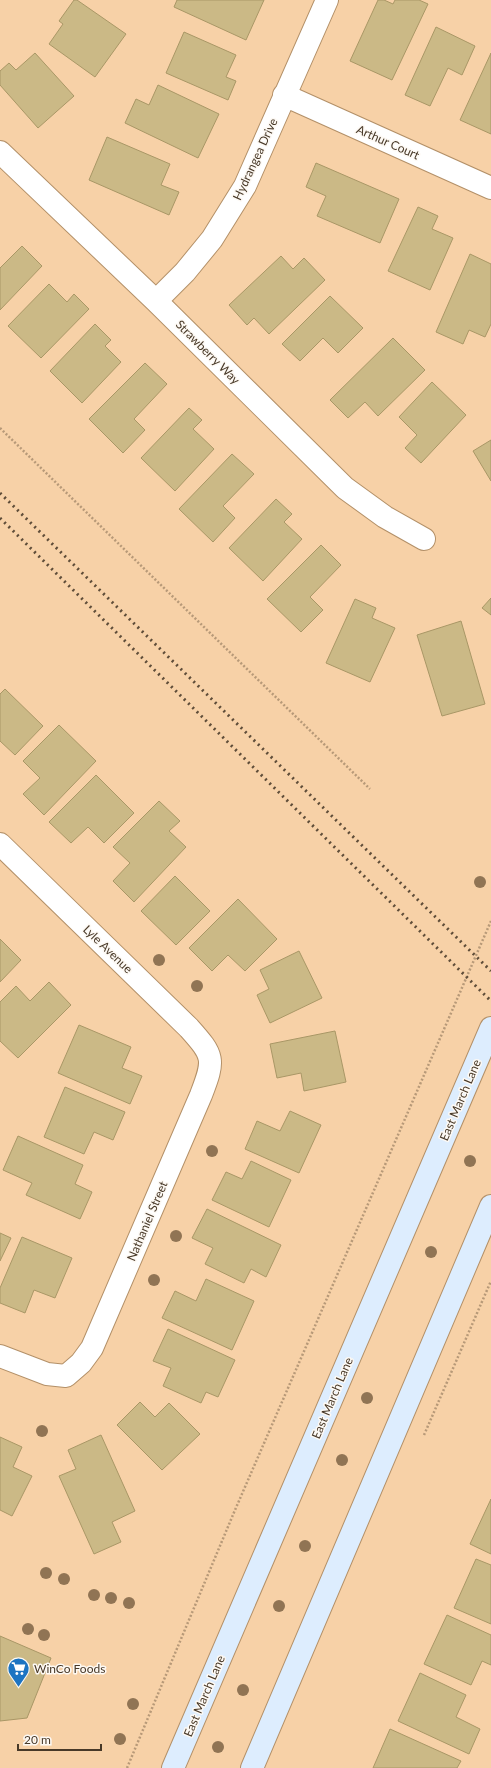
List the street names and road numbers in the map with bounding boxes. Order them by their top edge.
street label: Hydrangea Drive [229,116,281,202]
street label: Arthur Court [354,121,422,163]
street label: Strawberry Way [173,317,244,388]
street label: Lyle Avenue [80,922,136,976]
street label: East March Lane [436,1057,484,1143]
street label: Nathaniel Street [123,1178,171,1263]
street label: East March Lane [308,1355,356,1441]
street label: East March Lane [180,1653,228,1739]

